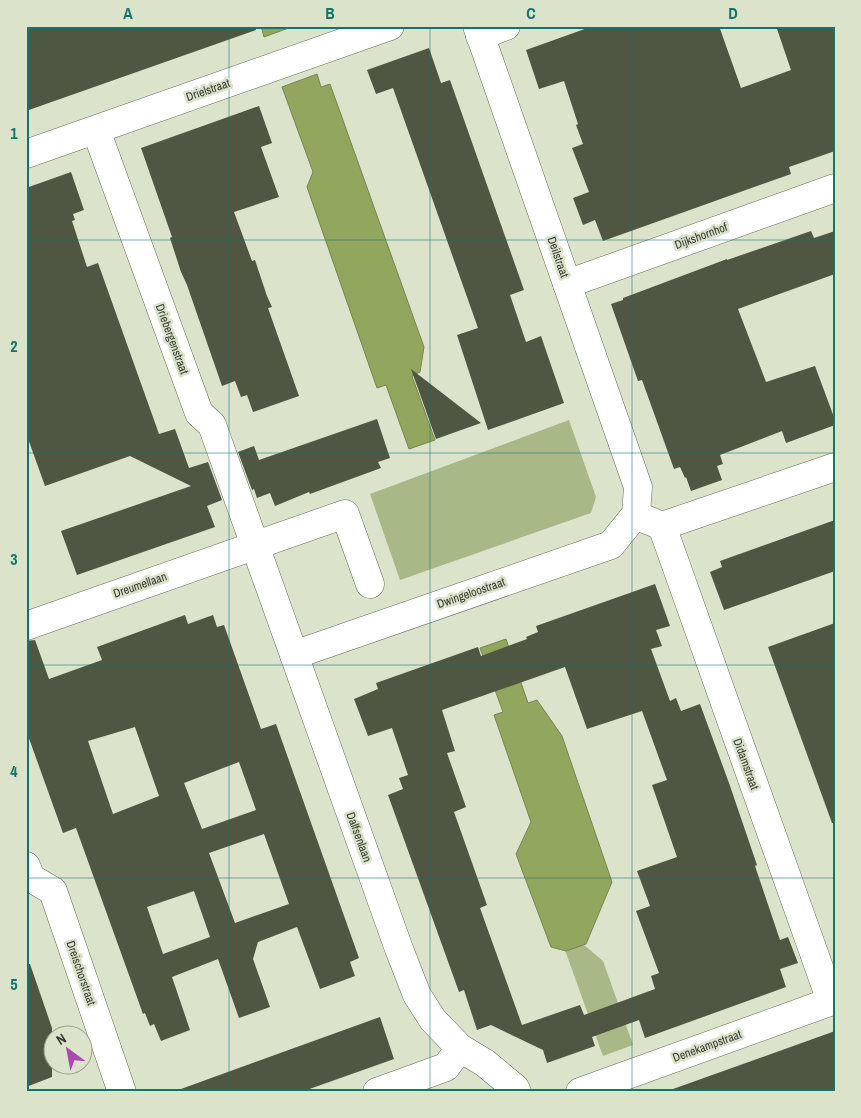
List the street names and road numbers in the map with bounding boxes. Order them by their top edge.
street label: Drielstraat [184,75,232,105]
street label: Dijkshornhof [672,219,730,253]
street label: Deilstraat [544,234,573,280]
street label: Driebergenstraat [152,302,192,377]
street label: Dreumellaan [111,568,169,602]
street label: Dwingeloostraat [435,574,507,612]
street label: Didamstraat [729,736,763,792]
street label: Dalfsenlaan [343,810,375,864]
street label: Dreischorstraat [62,939,100,1008]
street label: Denekampstraat [670,1026,744,1066]

